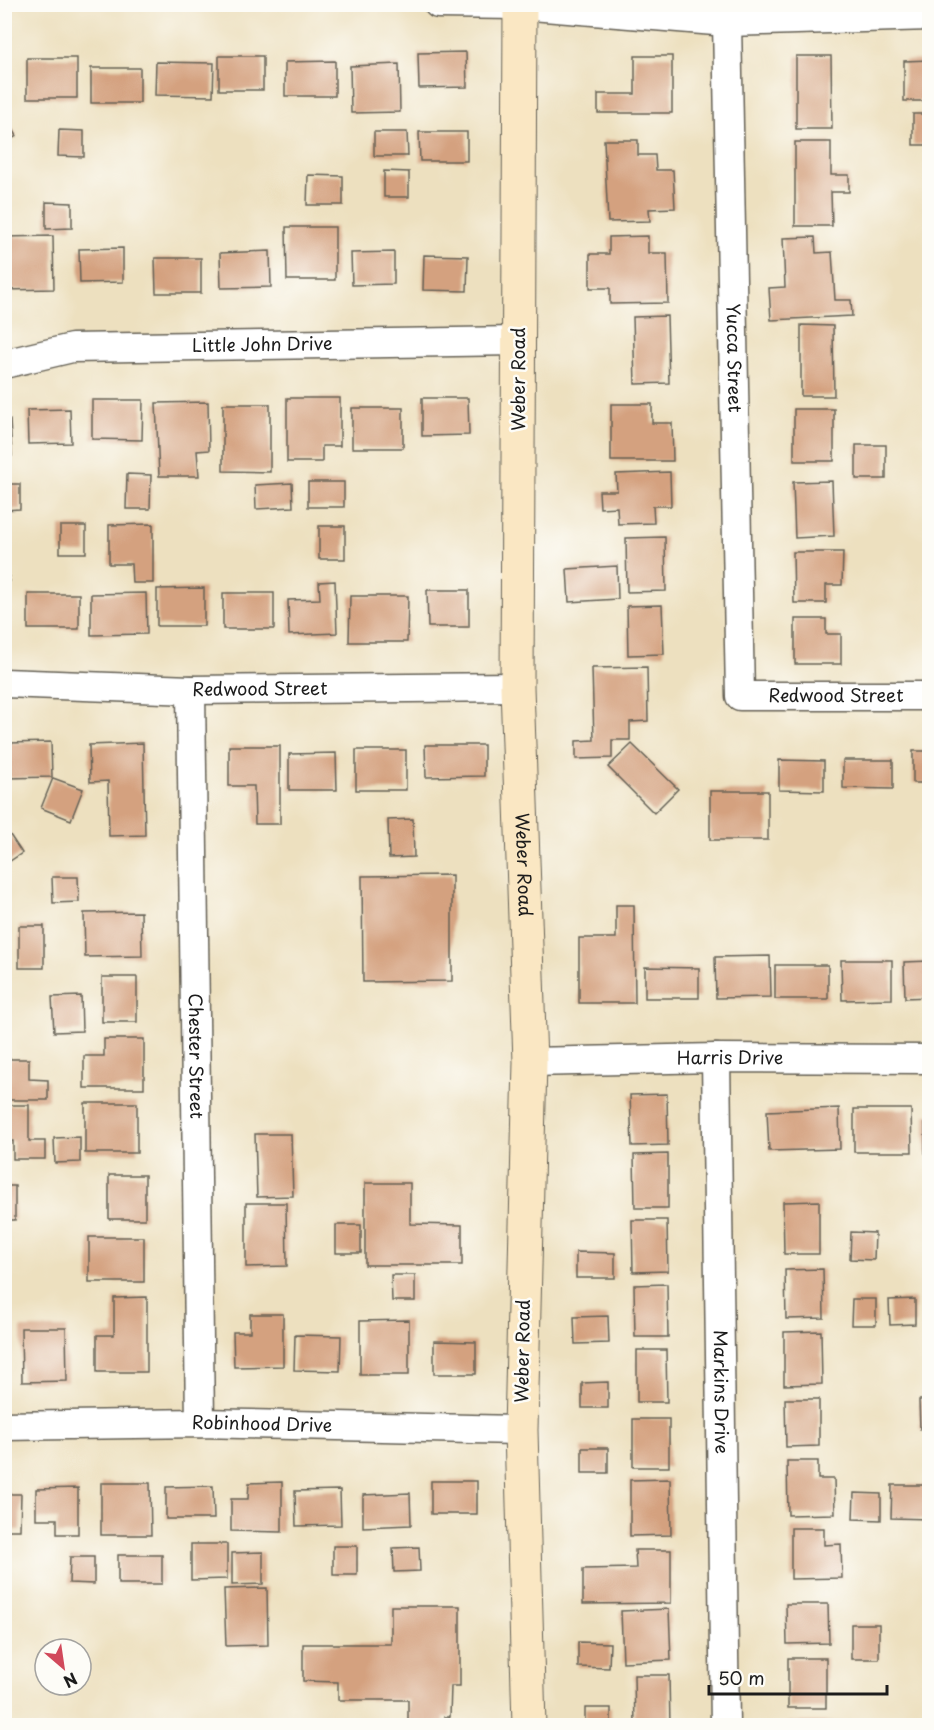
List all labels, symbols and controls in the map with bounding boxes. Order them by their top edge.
street label: Yucca Street [720,303,750,413]
street label: Weber Road [504,327,531,431]
street label: Little John Drive [192,329,333,358]
street label: Redwood Street [192,674,328,702]
street label: Redwood Street [768,681,904,708]
street label: Weber Road [509,813,540,917]
street label: Chester Street [183,993,211,1119]
street label: Harris Drive [676,1043,783,1071]
street label: Weber Road [507,1299,536,1403]
street label: Markins Drive [708,1330,736,1454]
street label: Robinhood Drive [191,1408,333,1438]
north arrow [33,1637,93,1697]
scale bar [709,1658,888,1696]
text: 50 m [718,1664,765,1691]
text: N [59,1667,82,1695]

